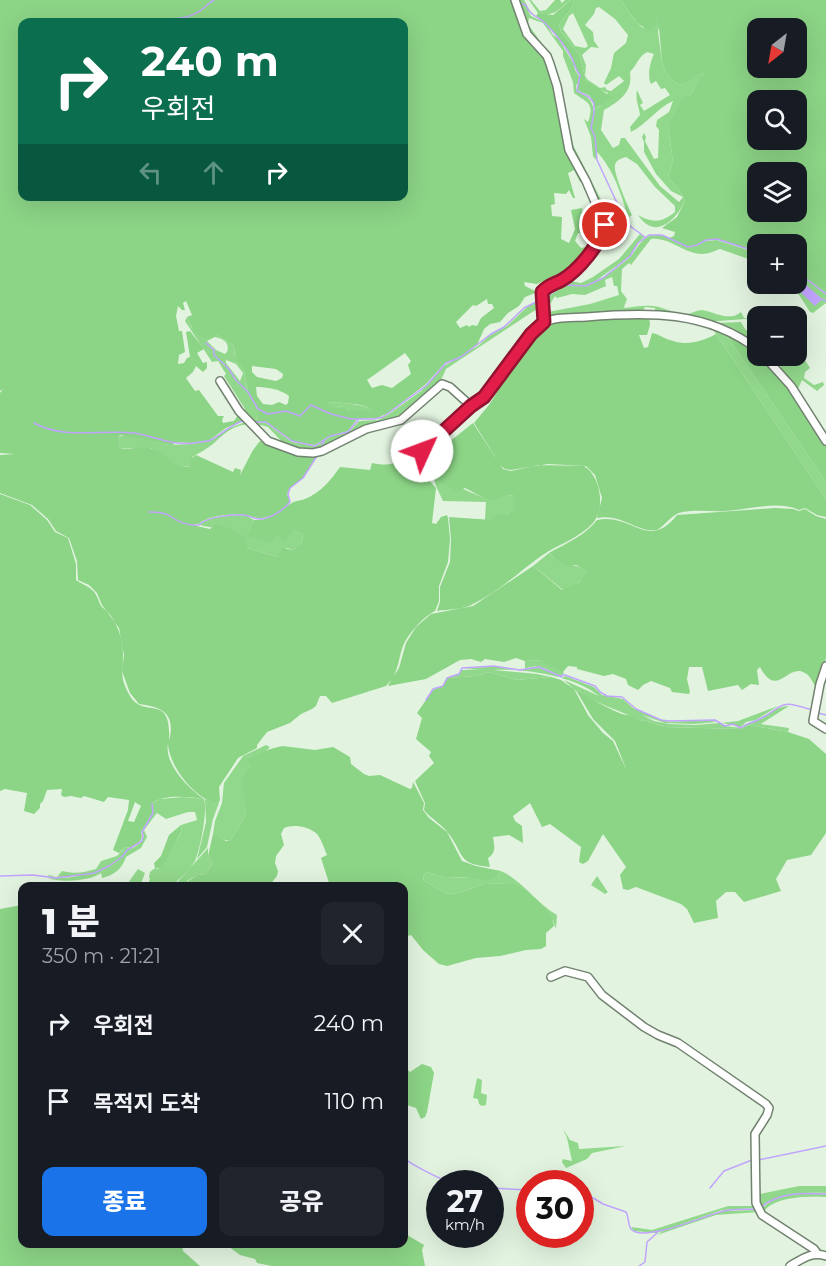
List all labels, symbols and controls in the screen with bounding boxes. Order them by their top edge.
north arrow [747,18,807,78]
map controls [747,18,807,366]
text: 240 m [141,35,279,87]
icon: right [42,42,120,120]
button: search [747,90,807,150]
text: 우회전 [141,92,216,125]
icon: left [134,156,167,189]
icon: ahead [197,156,230,189]
icon: right [260,156,293,189]
button: layers [747,162,807,222]
pin [579,199,630,250]
icon: arrive [588,208,621,241]
button: + [747,234,807,294]
button: − [747,306,807,366]
position arrow [390,419,454,483]
text: 1 분 [42,899,100,943]
button: close [321,902,384,965]
text: 350 m · 21:21 [42,944,161,968]
icon: right [42,1007,75,1040]
text: 240 m [314,1010,384,1037]
text: 우회전 [93,1012,154,1039]
icon: arrive [42,1085,75,1118]
text: 110 m [324,1088,384,1115]
text: 목적지 도착 [93,1090,200,1117]
button: 종료 [42,1167,207,1236]
button: 공유 [219,1167,384,1236]
speed limit sign: 30 [516,1170,594,1248]
text: 27 [447,1183,483,1220]
text: km/h [445,1215,485,1234]

